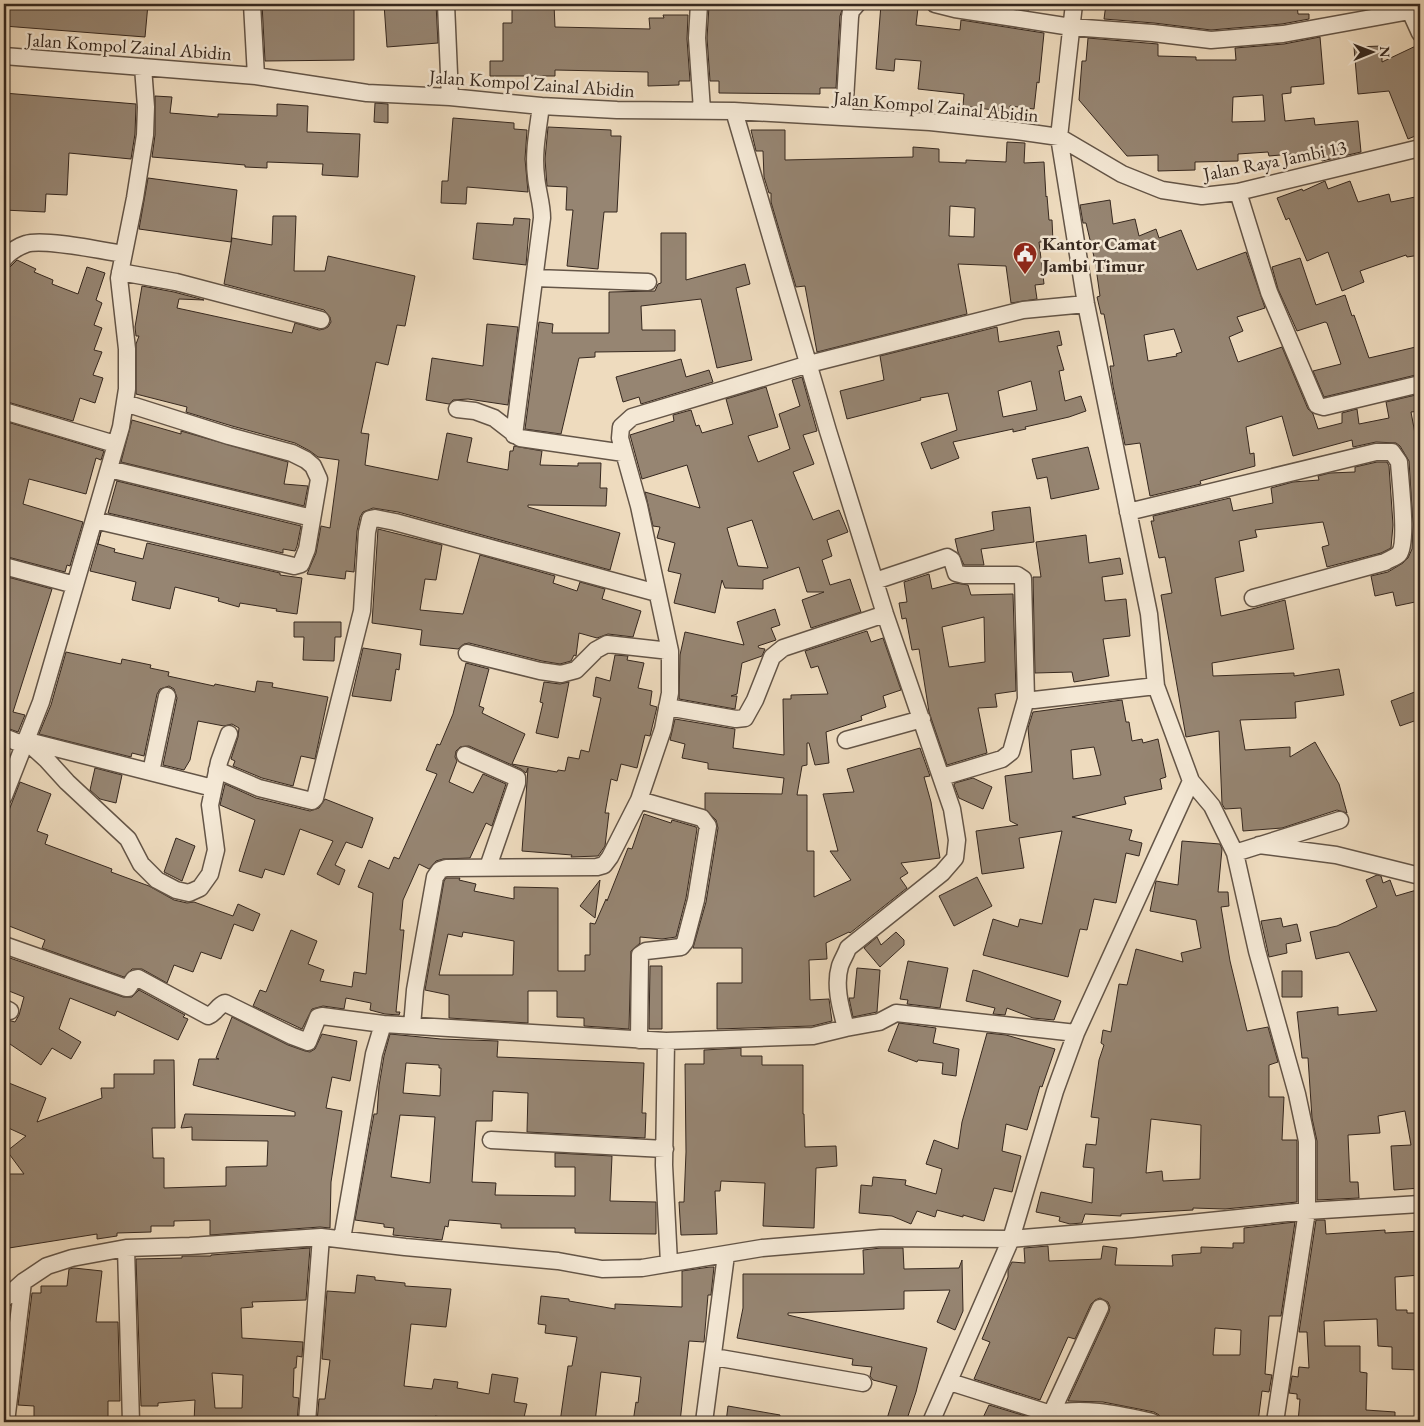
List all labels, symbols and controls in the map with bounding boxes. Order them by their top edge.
street label: Jalan Kompol Zainal Abidin [23,27,233,66]
north arrow [1346,28,1396,78]
text: N [1376,46,1394,58]
street label: Jalan Kompol Zainal Abidin [426,64,636,103]
street label: Jalan Kompol Zainal Abidin [830,85,1040,128]
street label: Jalan Raya Jambi 13 [1199,134,1349,187]
place label: Kantor Camat Jambi Timur [1040,231,1157,278]
public building icon: Kantor Camat Jambi Timur [1012,241,1038,275]

